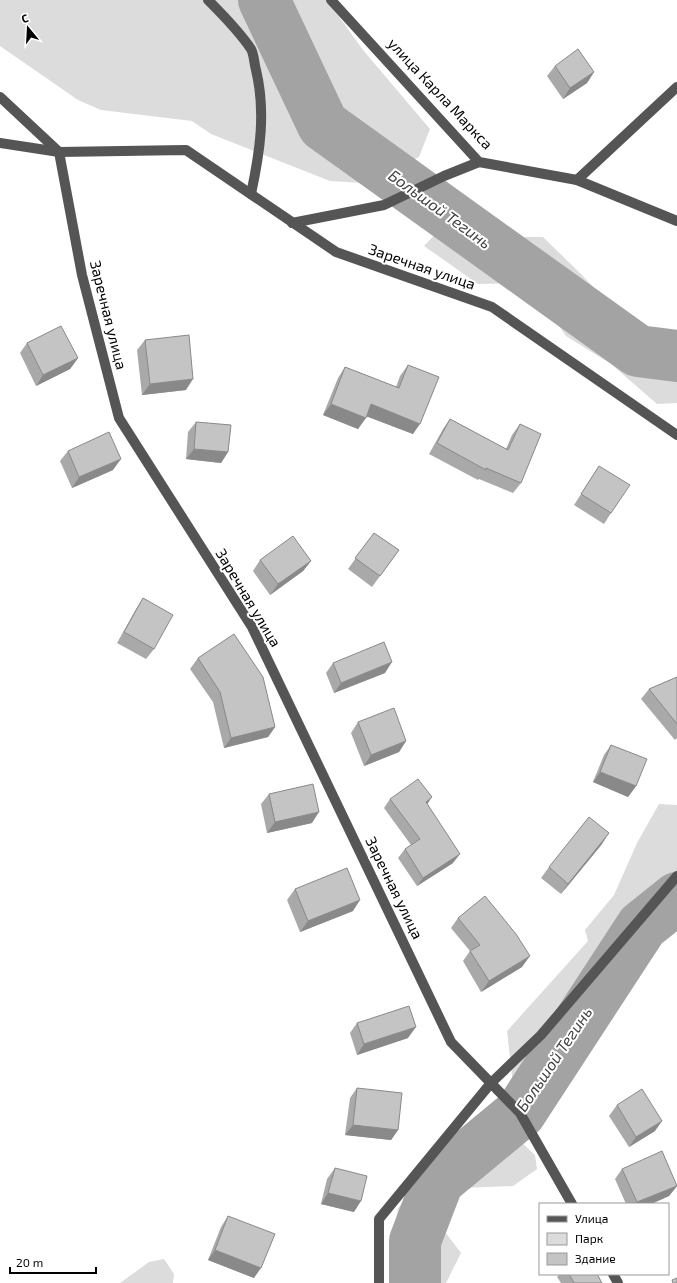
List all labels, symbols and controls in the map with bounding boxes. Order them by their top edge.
north arrow [8,8,48,48]
text: С [20,11,30,25]
street label: улица Карла Маркса [384,34,497,153]
water label: Большой Тегинь [385,165,495,252]
street label: Заречная улица [366,239,478,294]
street label: Заречная улица [86,258,131,371]
street label: Заречная улица [212,545,285,651]
street label: Заречная улица [361,833,427,942]
water label: Большой Тегинь [512,1003,596,1115]
legend [539,1203,669,1275]
text: Улица [575,1211,608,1225]
text: Парк [575,1231,604,1245]
scale bar [10,1249,96,1275]
text: Здание [575,1251,616,1265]
text: 20 m [16,1255,43,1269]

